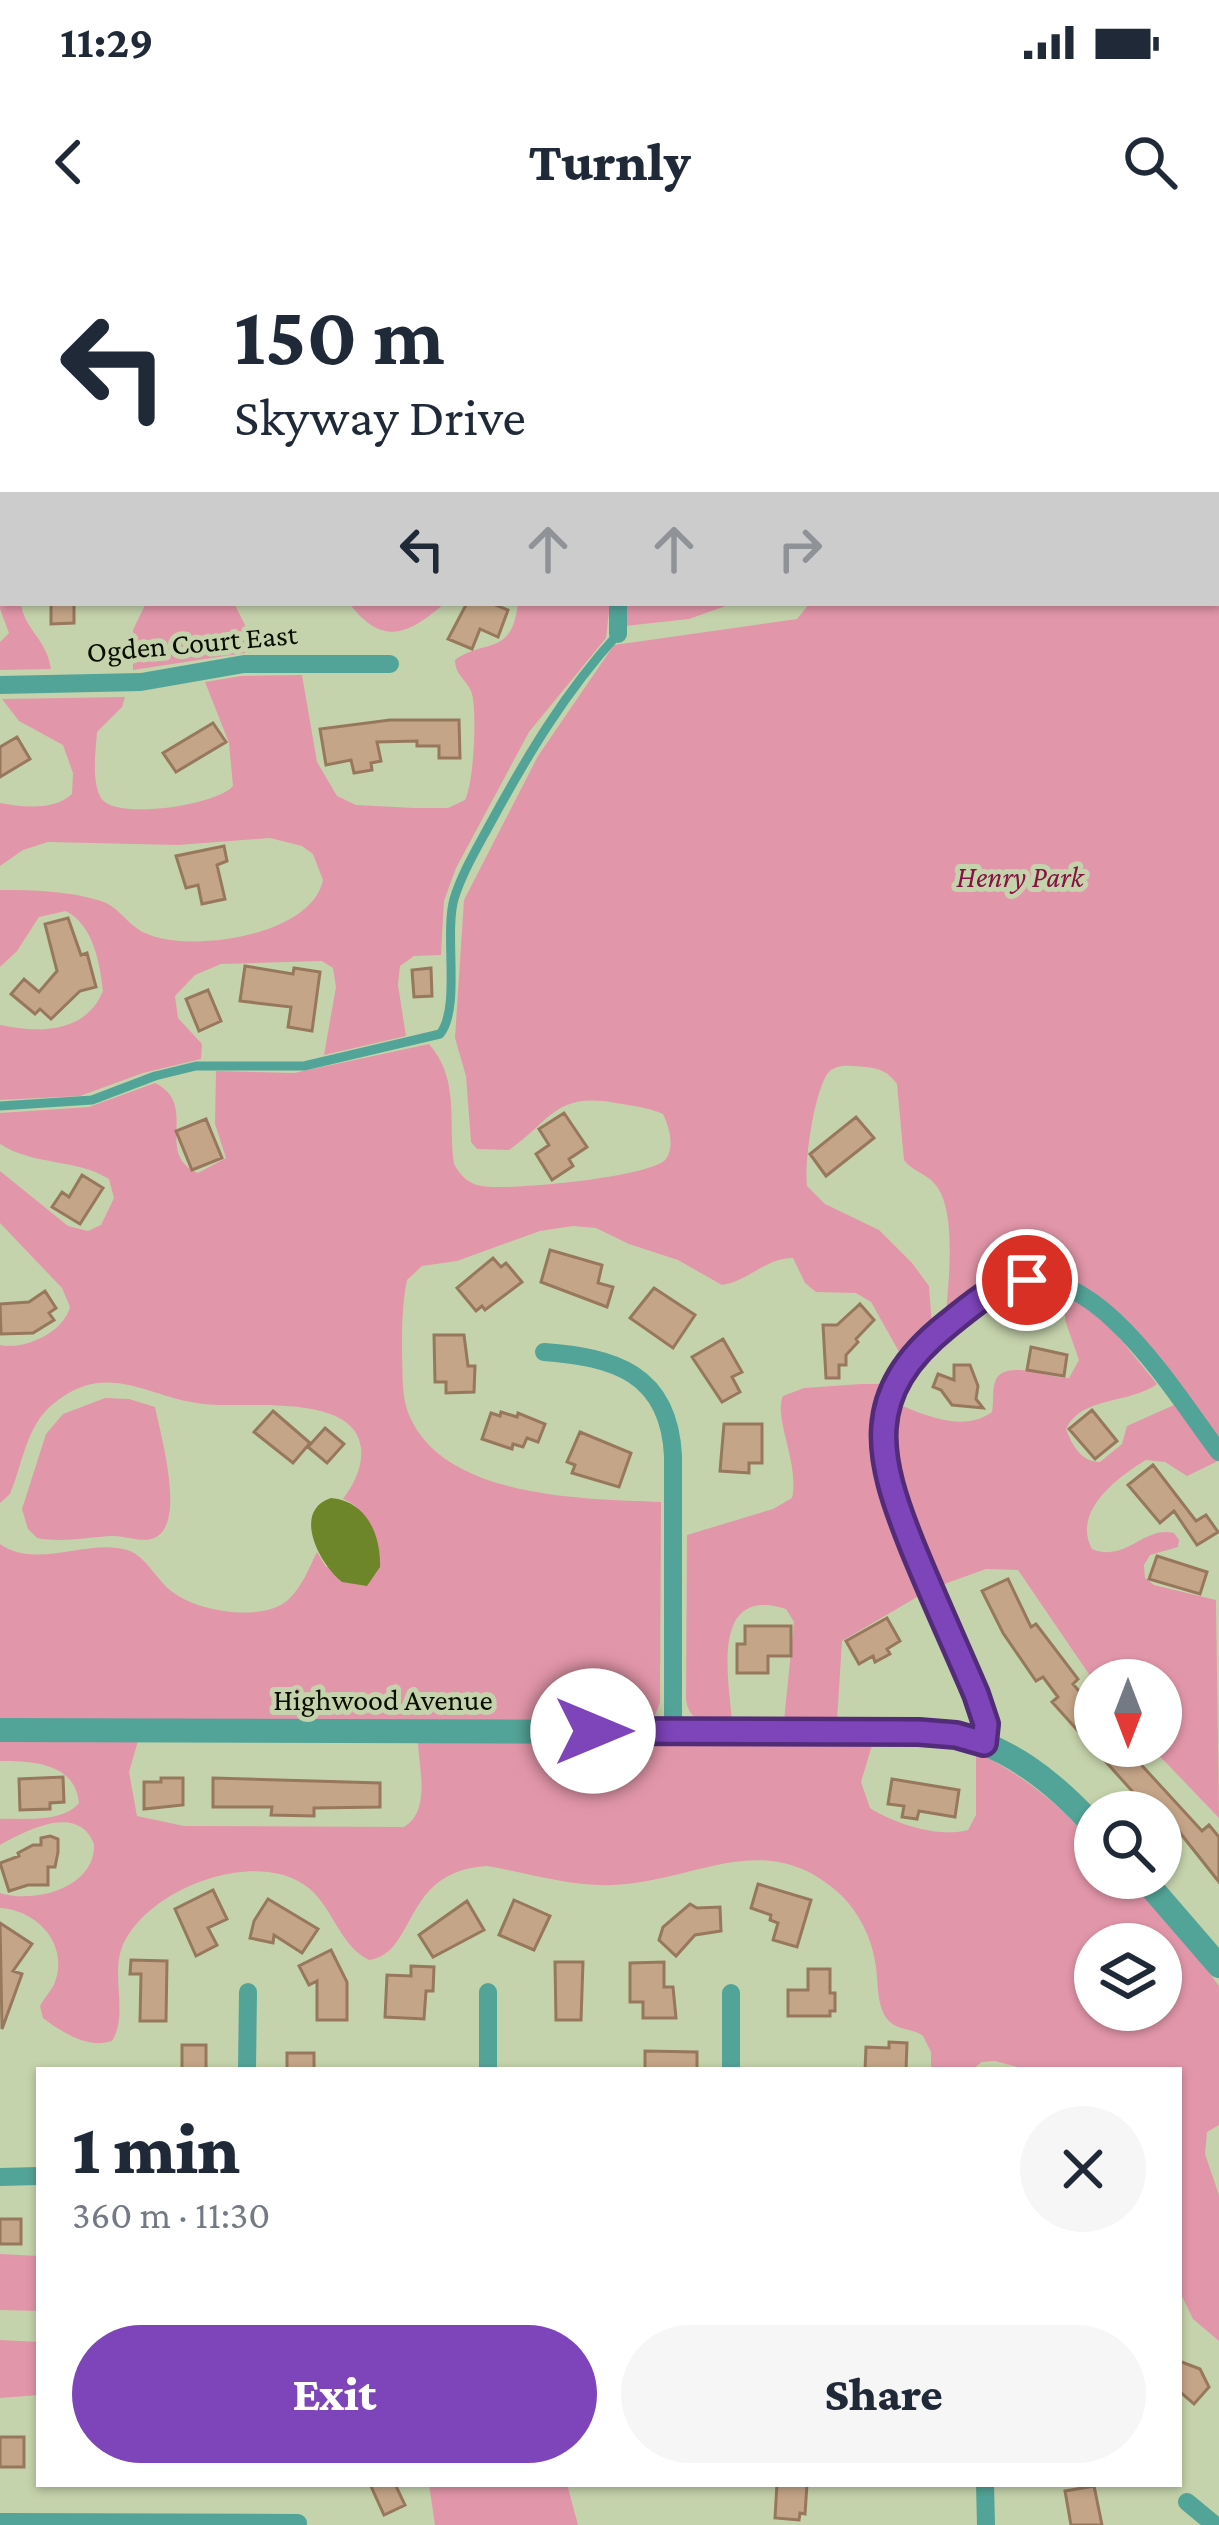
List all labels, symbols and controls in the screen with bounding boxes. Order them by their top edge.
text: 11:29 [60,17,154,67]
icon: back [36,129,102,195]
icon: search [1117,129,1183,195]
text: Turnly [528,132,691,192]
icon: left [36,288,192,444]
text: 150 m [234,289,445,382]
text: Skyway Drive [234,387,526,447]
icon: left [389,516,455,582]
icon: ahead [515,516,581,582]
icon: ahead [641,516,707,582]
icon: right [767,516,833,582]
street label: Ogden Court East [85,617,300,669]
park label: Henry Park [956,860,1086,894]
pin [976,1229,1078,1331]
icon: arrive [994,1247,1060,1313]
north arrow [1074,1659,1182,1767]
map controls [1074,1659,1182,2031]
position arrow [530,1668,656,1794]
street label: Highwood Avenue [273,1683,493,1717]
button: search [1074,1791,1182,1899]
button: layers [1074,1923,1182,2031]
button: close [1020,2106,1146,2232]
text: 1 min [72,2108,240,2188]
text: 360 m · 11:30 [72,2193,270,2236]
button: Exit [72,2325,597,2463]
button: Share [621,2325,1146,2463]

